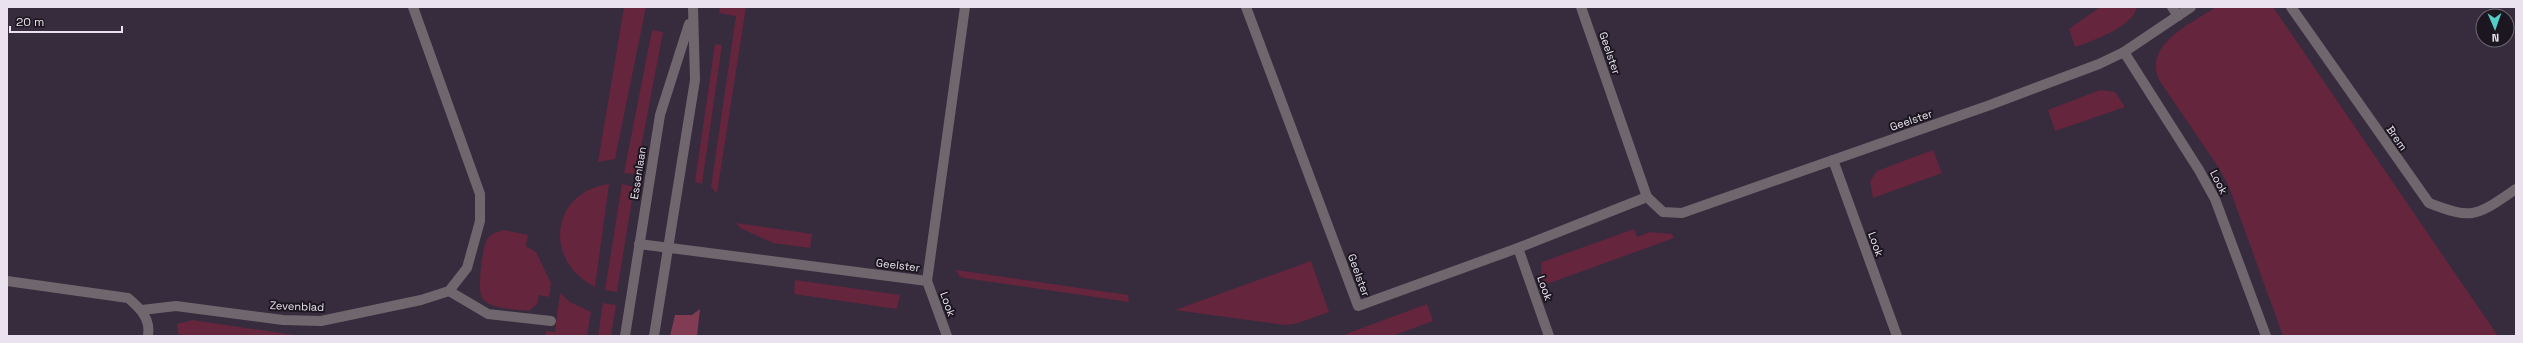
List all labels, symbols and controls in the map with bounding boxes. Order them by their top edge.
scale bar [10,8,122,34]
north arrow [2475,8,2515,48]
text: 20 m [16,14,44,30]
street label: Geelster [1596,30,1624,76]
text: N [2491,31,2499,45]
street label: Geelster [1888,106,1934,134]
street label: Brem [2383,123,2411,153]
street label: Essenlaan [627,146,649,200]
street label: Look [2207,167,2231,197]
street label: Look [1865,230,1887,258]
street label: Geelster [1345,252,1373,298]
street label: Geelster [875,255,921,275]
street label: Look [1534,274,1556,302]
street label: Look [937,290,959,318]
street label: Zevenblad [270,298,324,314]

